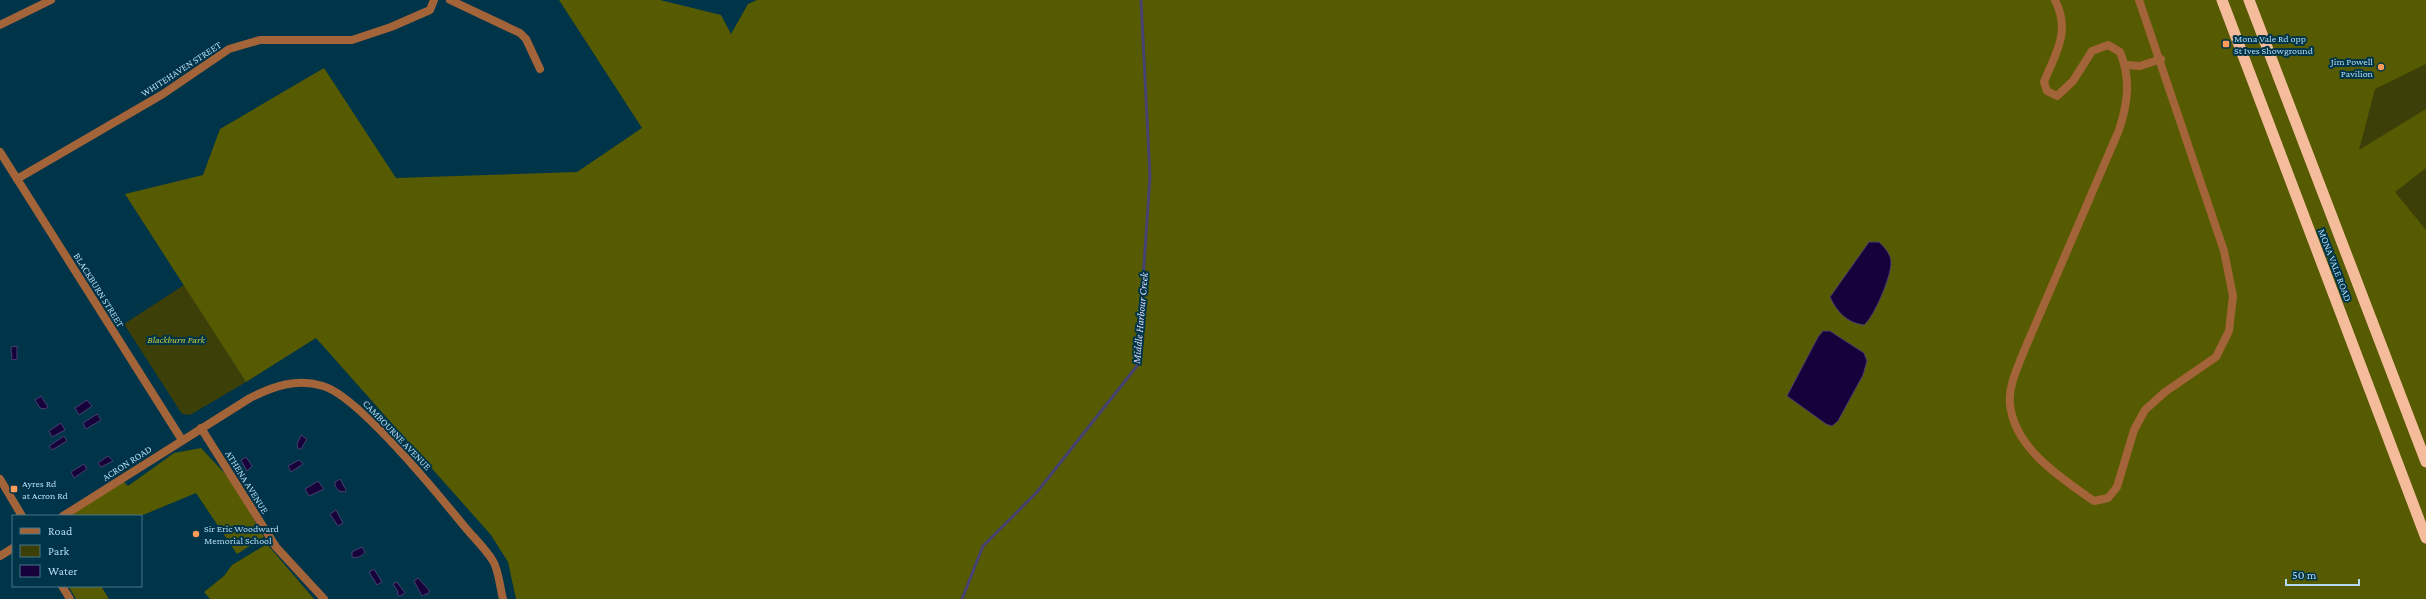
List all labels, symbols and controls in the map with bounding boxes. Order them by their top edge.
place label: Mona Vale Rd opp St Ives Showground [2234,33,2314,56]
street label: WHITEHAVEN STREET [139,39,224,99]
marker: Mona Vale Rd opp St Ives Showground [2221,39,2231,49]
place label: Jim Powell Pavilion [2330,56,2374,79]
marker: Jim Powell Pavilion [2376,62,2386,72]
street label: MONA VALE ROAD [2316,227,2354,303]
street label: BLACKBURN STREET [72,251,127,330]
water label: Middle Harbour Creek [1130,271,1150,365]
park label: Blackburn Park [147,334,205,345]
street label: CAMBOURNE AVENUE [361,398,434,473]
street label: ACRON ROAD [100,443,154,483]
street label: ATHENA AVENUE [223,449,271,516]
place label: Ayres Rd at Acron Rd [22,478,69,501]
marker: Ayres Rd at Acron Rd [9,484,19,494]
legend [12,515,142,587]
place label: Sir Eric Woodward Memorial School [204,523,280,546]
text: Road [48,524,73,538]
marker: Sir Eric Woodward Memorial School [191,529,201,539]
text: Park [48,544,70,558]
scale bar [2286,561,2359,587]
text: Water [48,564,78,578]
text: 50 m [2292,568,2317,582]

